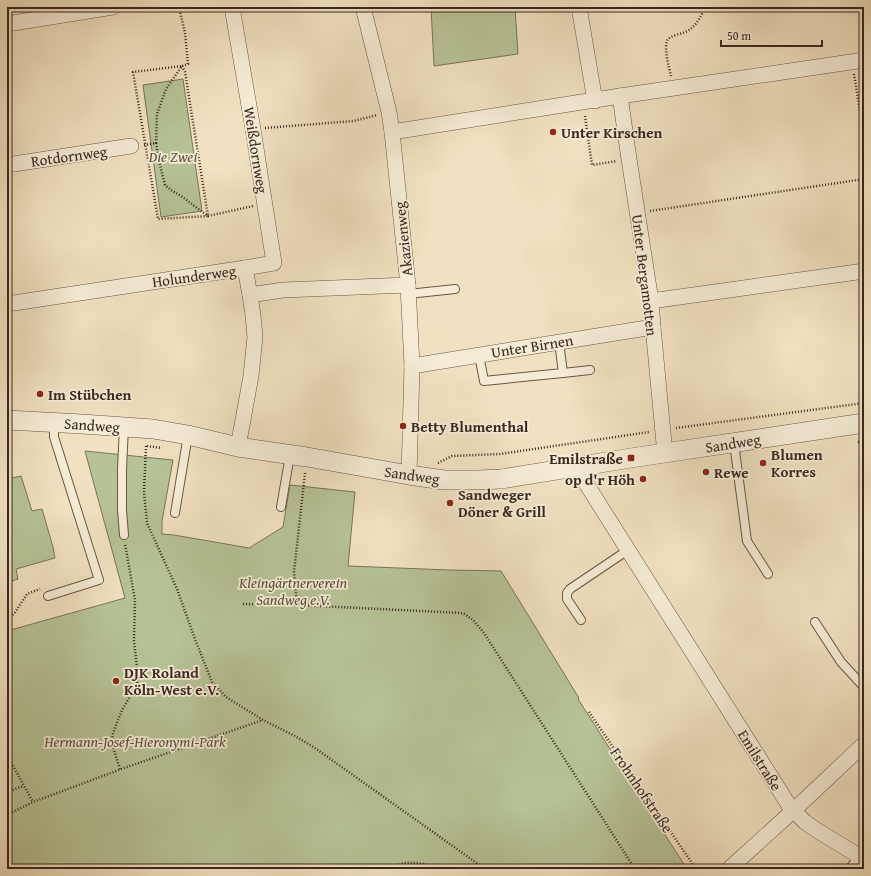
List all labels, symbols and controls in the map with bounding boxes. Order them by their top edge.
scale bar [721,22,822,48]
text: 50 m [727,27,751,44]
street label: Weißdornweg [239,105,273,195]
place label: Unter Kirschen [561,122,663,143]
marker: Unter Kirschen [548,127,558,137]
street label: Rotdornweg [30,140,109,172]
park label: Die Zwei [148,146,197,167]
street label: Akazienweg [389,200,417,277]
street label: Unter Bergamotten [627,213,663,338]
street label: Holunderweg [151,260,238,292]
street label: Unter Birnen [489,329,575,363]
place label: Im Stübchen [48,384,131,405]
marker: Im Stübchen [35,389,45,399]
street label: Sandweg [63,413,121,437]
place label: Betty Blumenthal [411,416,529,437]
marker: Betty Blumenthal [398,421,408,431]
street label: Sandweg [704,428,763,458]
place label: Blumen Korres [771,444,823,482]
place label: Emilstraße [549,448,623,469]
marker: Emilstraße [626,453,636,463]
marker: Blumen Korres [758,458,768,468]
street label: Sandweg [383,461,442,489]
place label: Rewe [714,462,749,483]
marker: Rewe [701,467,711,477]
place label: op d'r Höh [565,469,635,490]
marker: op d'r Höh [638,474,648,484]
place label: Sandweger Döner & Grill [458,484,546,522]
marker: Sandweger Döner & Grill [445,498,455,508]
park label: Kleingärtnerverein Sandweg e.V. [238,572,348,610]
place label: DJK Roland Köln-West e.V. [124,662,219,700]
marker: DJK Roland Köln-West e.V. [111,676,121,686]
street label: Emilstraße [733,725,787,795]
park label: Hermann-Josef-Hieronymi-Park [43,731,226,752]
street label: Frohnhofstraße [606,743,678,837]

